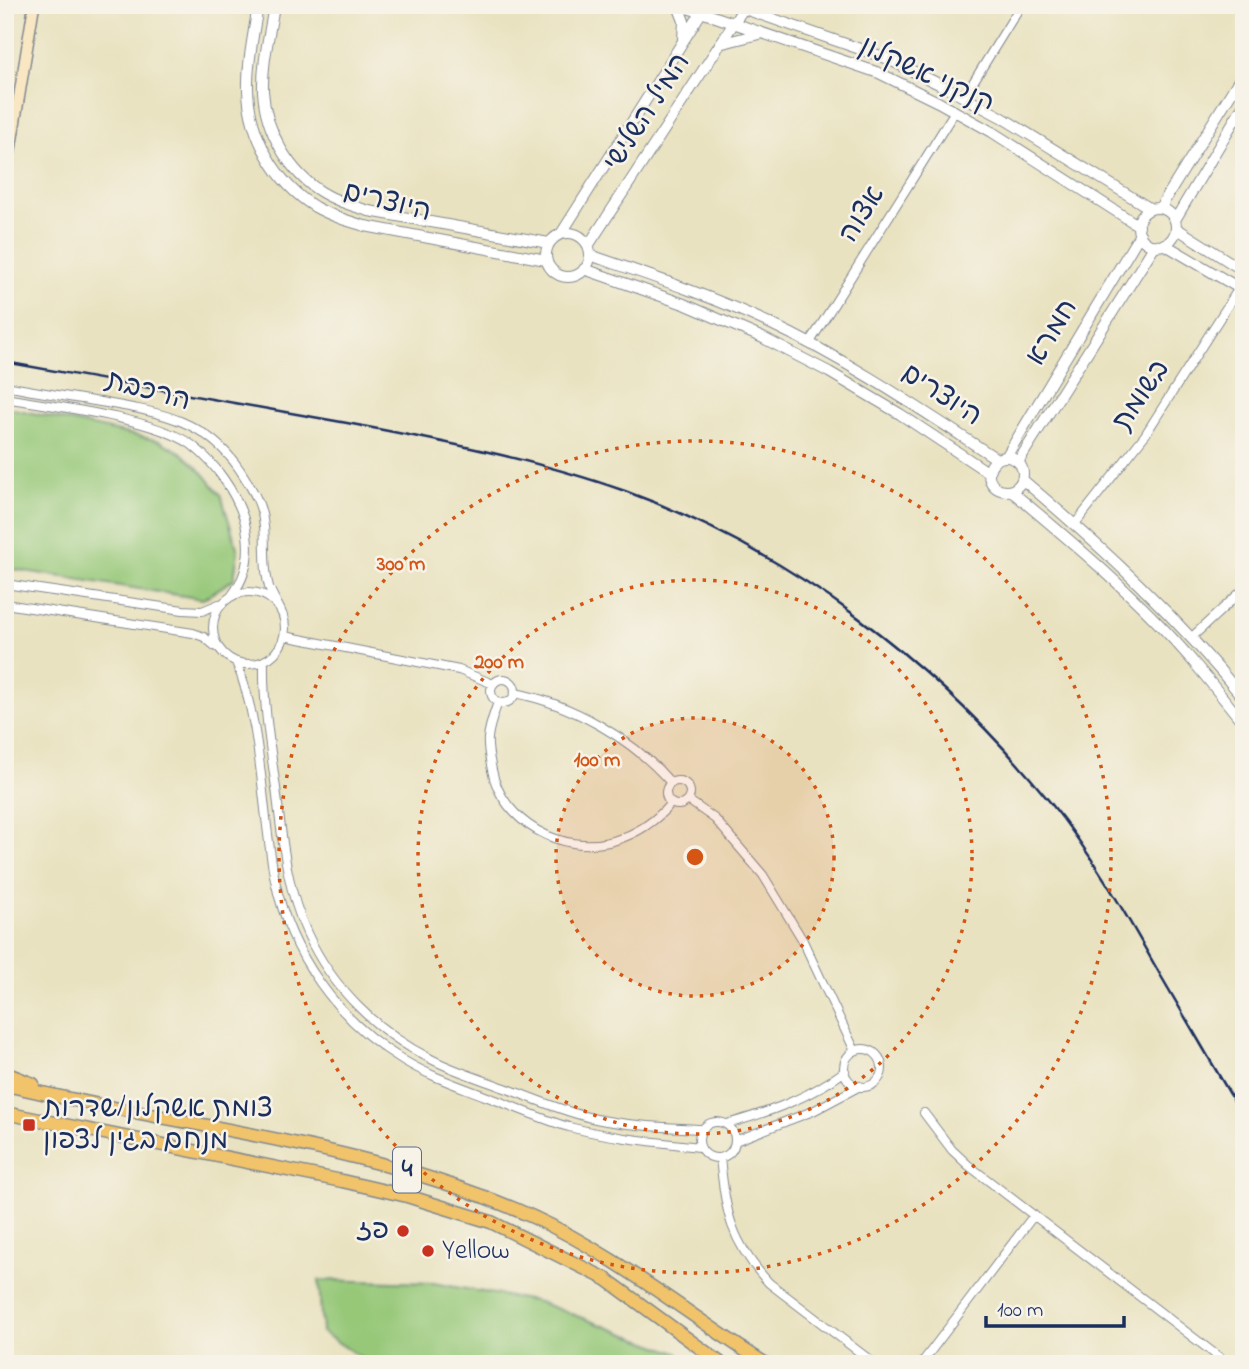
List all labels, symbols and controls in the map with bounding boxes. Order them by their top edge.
street label: קנקני אשקלון [852,27,1000,125]
street label: המיל השלישי [594,46,702,180]
street label: היוצרים [339,172,435,234]
street label: אצוה [830,178,896,252]
street label: חמרא [1017,292,1089,374]
street label: בשומת [1103,352,1181,440]
street label: היוצרים [892,354,990,438]
street label: הרכבת [99,361,195,423]
text: 300 m [376,550,425,580]
text: 200 m [473,648,524,678]
text: 100 m [574,746,620,776]
centre of rings [683,845,707,869]
place label: צומת אשקלון/שדרות מנחם בגין לצפון [41,1089,273,1162]
marker: צומת אשקלון/שדרות מנחם בגין לצפון [21,1117,37,1133]
road number: 4 [393,1148,421,1192]
place label: פז [356,1211,389,1252]
marker: פז [395,1223,411,1239]
place label: Yellow [442,1231,510,1272]
marker: Yellow [420,1243,436,1259]
scale bar [986,1285,1125,1329]
text: 100 m [997,1296,1043,1326]

